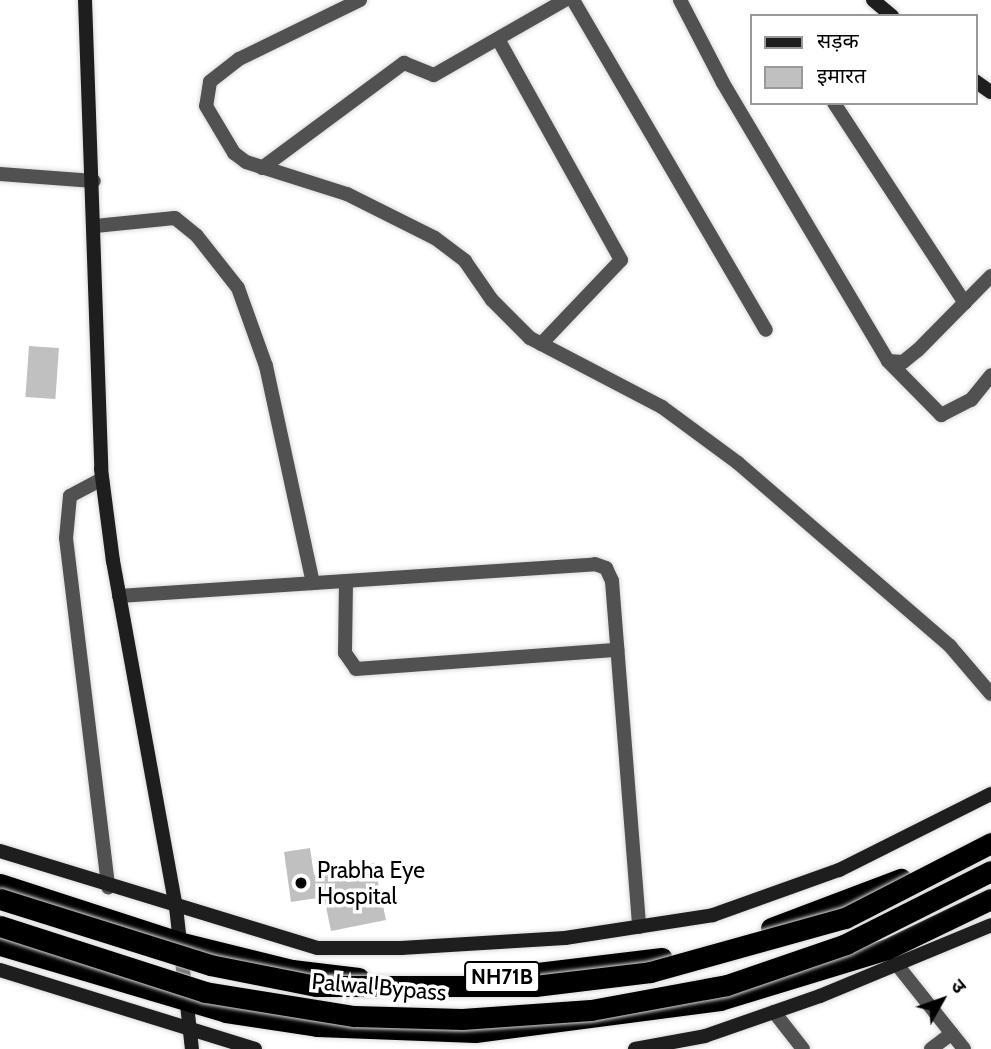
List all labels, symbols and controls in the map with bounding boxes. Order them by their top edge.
legend [750,14,977,105]
text: सड़क [817,28,859,53]
text: इमारत [817,63,866,88]
place label: Prabha Eye Hospital [317,856,425,910]
marker: Prabha Eye Hospital [291,873,311,893]
road number: NH71B [463,960,540,995]
north arrow [907,965,977,1035]
street label: Palwal Bypass [310,967,448,1007]
text: उ [946,975,971,998]

